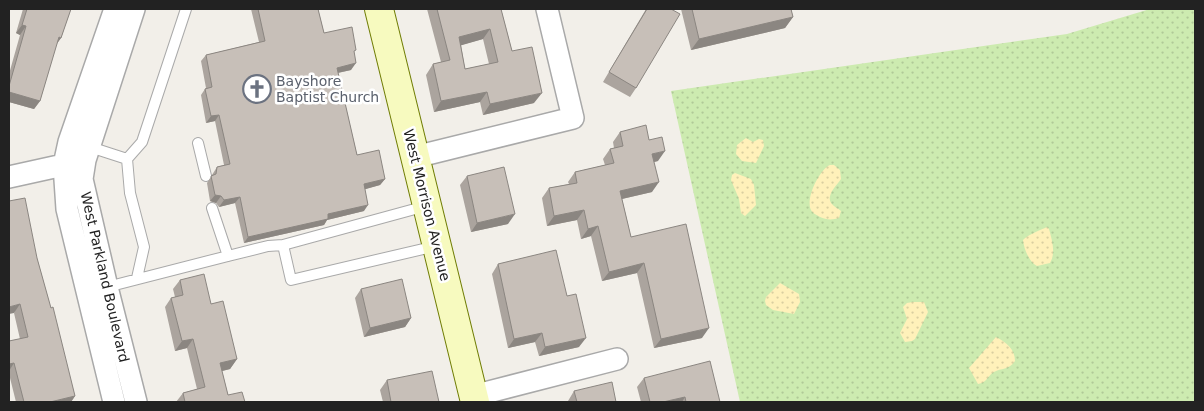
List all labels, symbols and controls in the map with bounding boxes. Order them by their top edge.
place label: Bayshore Baptist Church [276,73,379,105]
church icon: Bayshore Baptist Church [242,74,272,104]
street label: West Morrison Avenue [400,127,454,283]
street label: West Parkland Boulevard [78,190,132,364]

